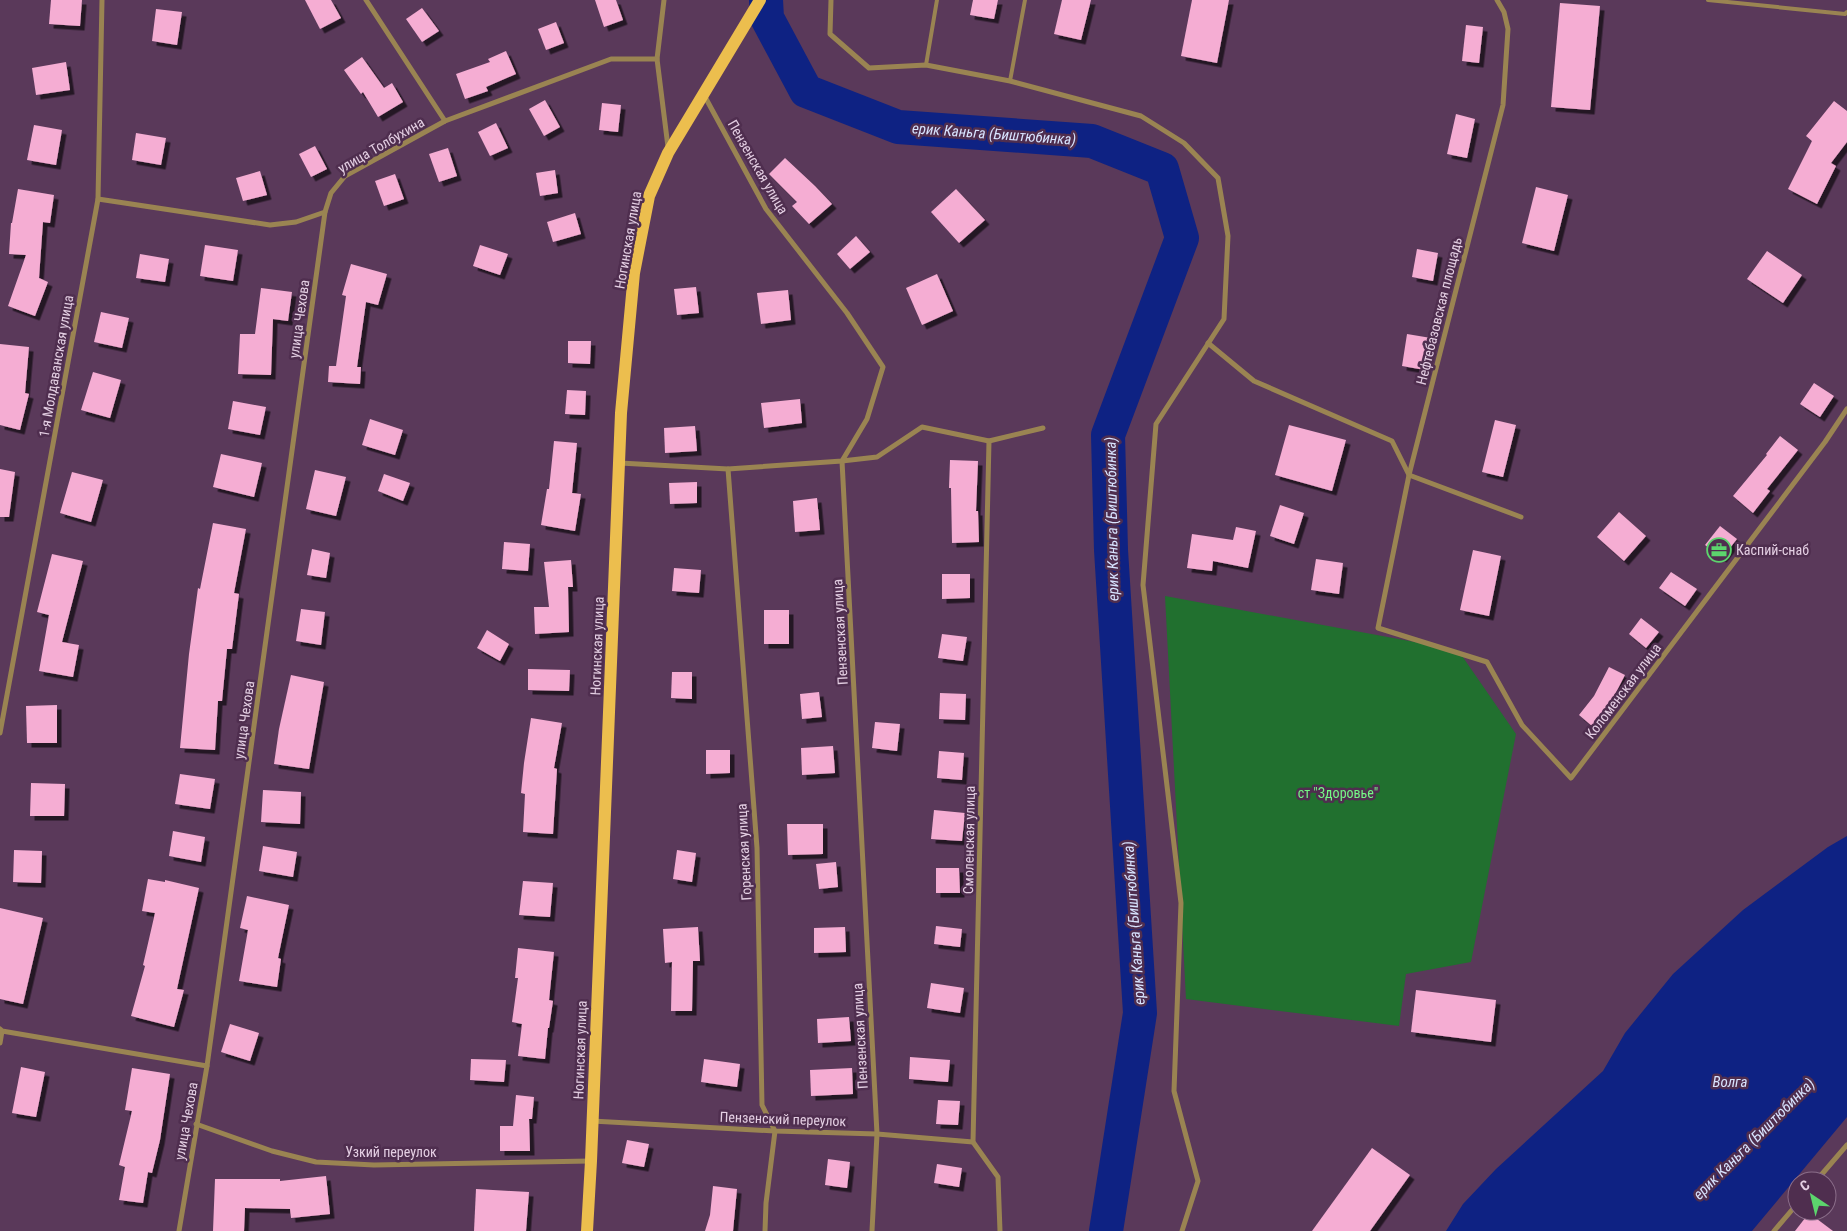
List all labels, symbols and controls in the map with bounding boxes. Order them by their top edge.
street label: улица Толбухина [335,114,427,176]
street label: Пензенская улица [725,117,791,217]
water label: ерик Каньга (Биштюбинка) [911,119,1077,149]
street label: Ногинская улица [612,190,644,290]
street label: Нефтебазовская площадь [1413,235,1465,386]
street label: улица Чехова [286,279,312,359]
street label: 1-я Молдаванская улица [36,294,76,438]
water label: ерик Каньга (Биштюбинка) [1102,437,1122,601]
office icon: Каспий-снаб [1706,537,1732,563]
place label: Каспий-снаб [1736,542,1809,558]
street label: Пензенская улица [829,579,851,685]
street label: Ногинская улица [587,596,607,696]
street label: Коломенская улица [1582,640,1664,742]
street label: улица Чехова [231,680,257,760]
park label: ст "Здоровье" [1298,785,1378,801]
street label: Смоленская улица [960,786,978,894]
street label: Горенская улица [733,803,755,901]
water label: ерик Каньга (Биштюбинка) [1119,840,1149,1006]
street label: Пензенская улица [849,983,871,1089]
street label: Ногинская улица [570,1000,590,1100]
water label: Волга [1713,1073,1747,1091]
water label: ерик Каньга (Биштюбинка) [1690,1075,1818,1203]
street label: улица Чехова [171,1081,201,1161]
street label: Пензенский переулок [720,1109,847,1129]
street label: Узкий переулок [345,1144,437,1160]
north arrow [1787,1171,1837,1221]
text: С [1797,1176,1812,1194]

